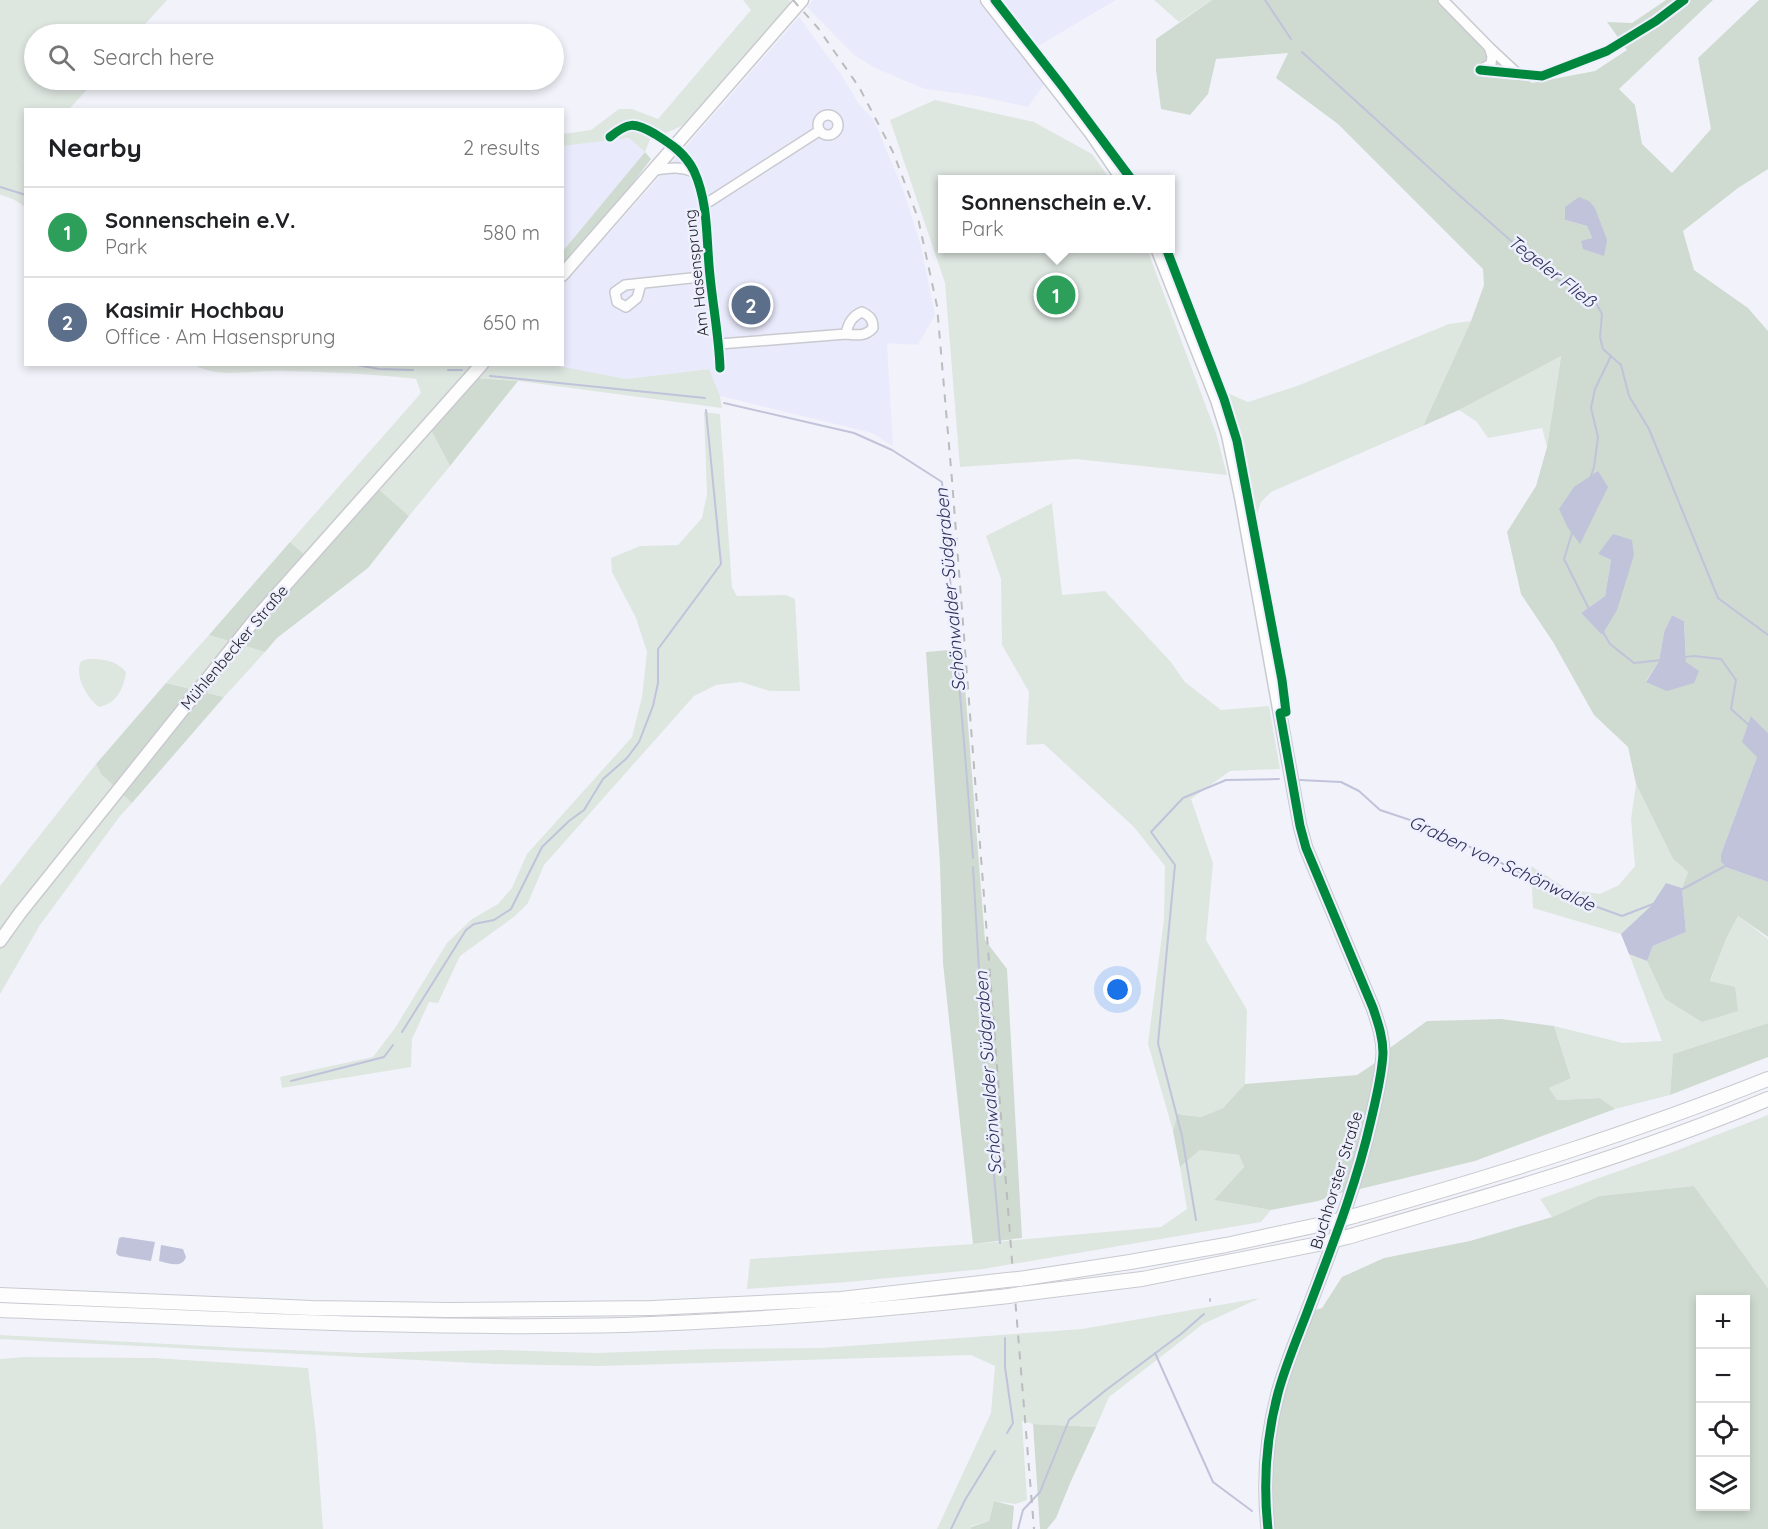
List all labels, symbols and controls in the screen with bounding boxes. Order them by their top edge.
search box [24,24,564,90]
icon: search [45,41,78,74]
text: Search here [93,43,214,71]
text: Nearby [48,131,142,164]
text: 2 results [463,135,540,160]
popup [938,175,1175,253]
text: Sonnenschein e.V. [961,188,1152,216]
text: Sonnenschein e.V. [105,206,295,234]
street label: Am Hasensprung [679,208,713,338]
text: Park [961,216,1004,241]
text: 1 [64,220,71,245]
text: 580 m [483,220,540,245]
water label: Tegeler Fließ [1504,230,1601,313]
text: Park [105,234,147,259]
pin: 1 [1036,272,1076,318]
pin: 2 [732,282,771,328]
text: Kasimir Hochbau [105,296,284,324]
text: 2 [62,310,73,335]
text: 650 m [483,310,540,335]
text: Office · Am Hasensprung [105,324,335,349]
water label: Schönwalder Südgraben [930,487,970,693]
street label: Mühlenbecker Straße [176,580,292,714]
water label: Graben von Schönwalde [1405,810,1599,917]
water label: Schönwalder Südgraben [969,970,1007,1176]
your location [1103,975,1132,1004]
street label: Buchhorster Straße [1306,1109,1366,1251]
map controls [1696,1295,1750,1511]
button: + [1696,1295,1750,1349]
button: − [1696,1349,1750,1403]
button: locate [1696,1403,1750,1457]
button: layers [1696,1457,1750,1511]

